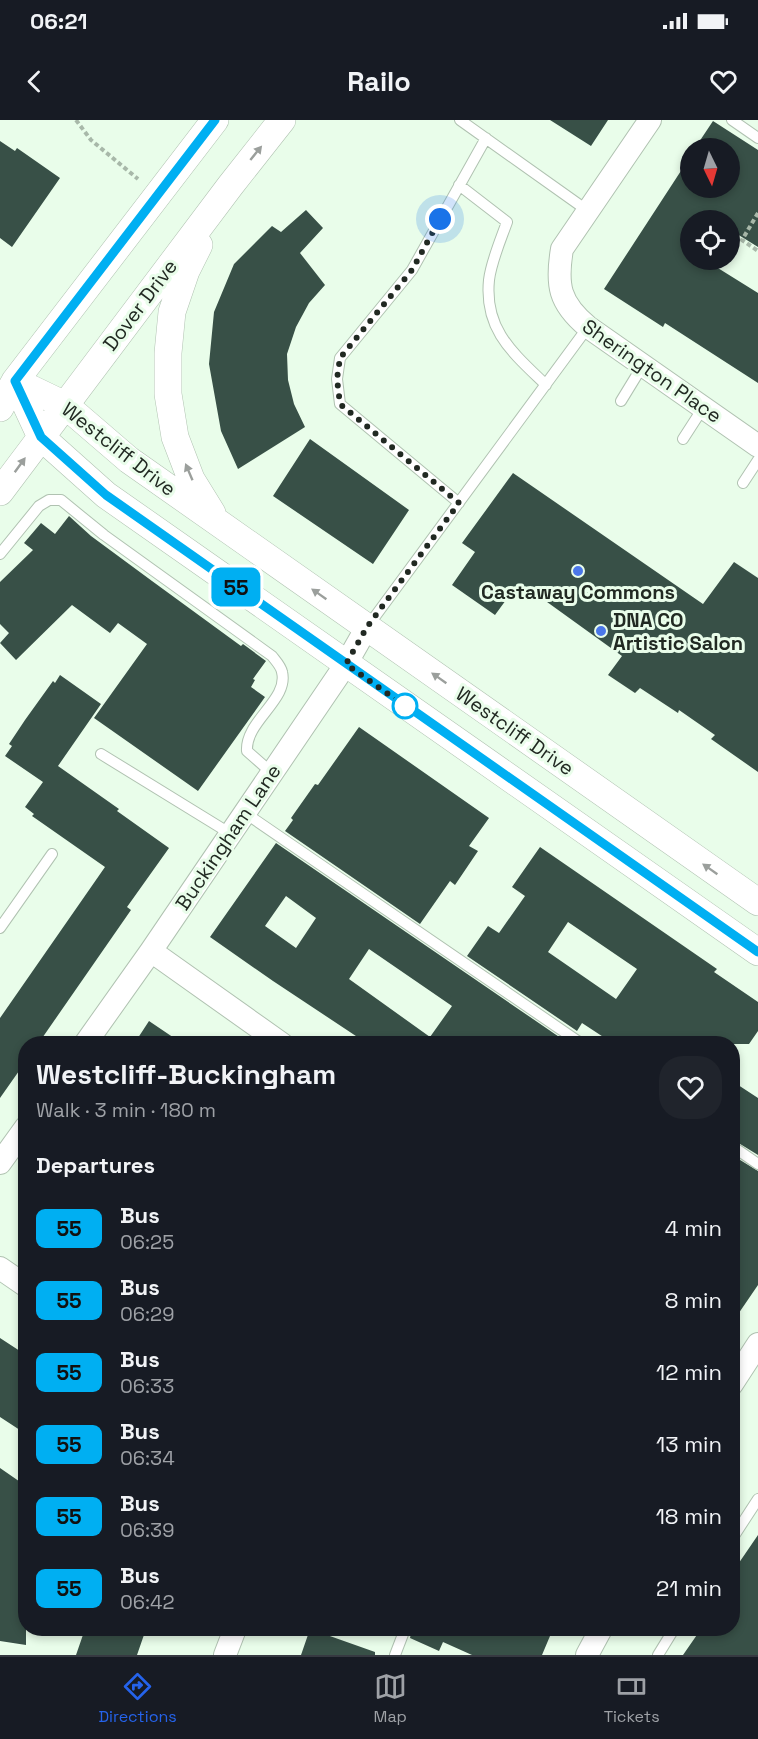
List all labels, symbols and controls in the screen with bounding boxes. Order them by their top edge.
text: 06:21 [30,7,87,35]
text: Railo [347,64,411,99]
icon: back [18,65,51,98]
icon: heart [707,65,740,98]
north arrow [680,138,740,198]
map controls [680,138,740,270]
one-way arrow [249,146,262,161]
your location [425,204,455,234]
button: locate [680,210,740,270]
street label: Dover Drive [97,254,183,356]
street label: Sherington Place [577,313,727,429]
street label: Westcliff Drive [57,396,181,502]
one-way arrow [14,457,26,472]
one-way arrow [184,463,194,481]
marker: Castaway Commons [571,564,585,578]
line badge: 55 [209,568,263,606]
text: 55 [223,574,249,601]
place label: Castaway Commons [481,579,675,605]
one-way arrow [311,589,327,600]
place label: DNA CO Artistic Salon [613,607,743,656]
marker: DNA CO Artistic Salon [594,624,608,638]
one-way arrow [431,672,447,684]
street label: Westcliff Drive [451,681,579,781]
unlabelled marker [392,693,418,719]
street label: Buckingham Lane [169,759,287,915]
one-way arrow [703,863,719,875]
text: Westcliff-Buckingham [36,1056,336,1092]
button: heart [659,1056,722,1119]
text: Walk · 3 min · 180 m [36,1097,216,1123]
text: Departures [36,1151,155,1179]
text: Bus [120,1201,160,1229]
text: 4 min [665,1214,722,1242]
text: 55 [56,1215,82,1242]
text: 06:25 [120,1229,174,1255]
text: Bus [120,1273,160,1301]
text: 8 min [665,1286,722,1314]
text: 55 [56,1287,82,1314]
text: 06:29 [120,1301,174,1327]
text: Bus [120,1345,160,1373]
text: 12 min [656,1358,722,1386]
text: 55 [56,1359,82,1386]
text: 06:33 [120,1373,174,1399]
text: Bus [120,1417,160,1445]
text: 13 min [656,1430,722,1458]
text: 55 [56,1431,82,1458]
text: 06:34 [120,1445,175,1471]
text: Bus [120,1489,160,1517]
text: 18 min [656,1502,722,1530]
text: 55 [56,1503,82,1530]
text: 06:39 [120,1517,174,1543]
text: Bus [120,1561,160,1589]
text: 21 min [656,1574,722,1602]
text: 55 [56,1575,82,1602]
text: 06:42 [120,1589,175,1615]
tab: Directions [98,1670,177,1727]
tab: Map [374,1670,407,1727]
tab: Tickets [604,1670,660,1727]

